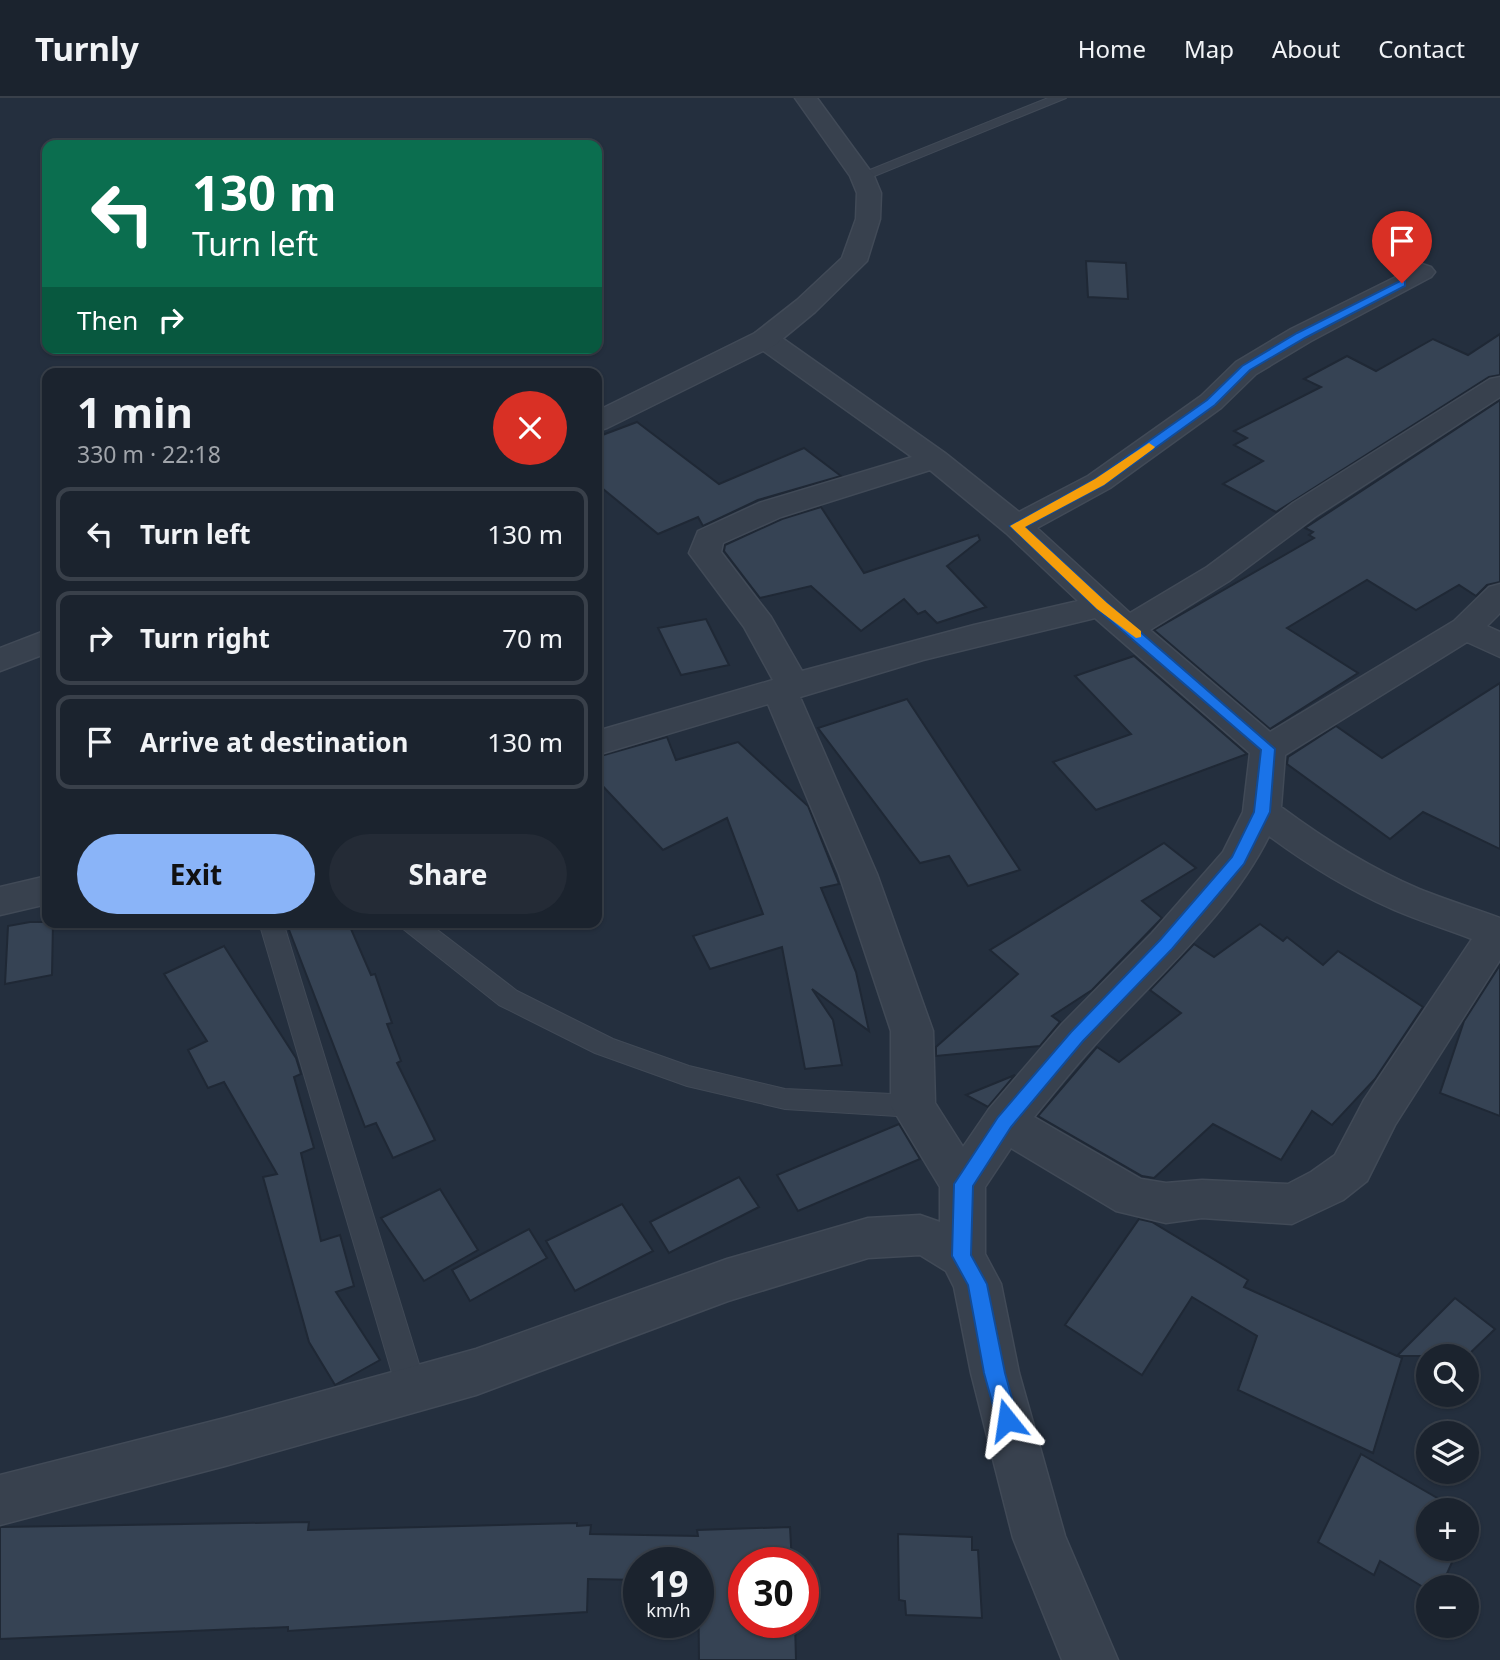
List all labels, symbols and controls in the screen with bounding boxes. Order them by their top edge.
text: Turnly [35,26,139,71]
text: Home [1078,32,1146,65]
text: Map [1184,32,1234,65]
text: About [1272,32,1340,65]
text: Contact [1378,32,1465,65]
text: 130 m [192,159,337,225]
icon: left [77,168,168,259]
pin [1372,211,1432,283]
text: Turn left [192,222,318,265]
icon: arrive [1383,222,1421,260]
icon: right [152,301,190,339]
text: Then [77,302,138,338]
text: 1 min [77,383,193,440]
button: close [493,391,567,465]
text: 330 m · 22:18 [77,438,221,470]
icon: left [81,515,119,553]
text: Turn left [140,516,251,552]
text: 130 m [487,516,563,552]
icon: right [81,619,119,657]
text: Turn right [140,620,270,656]
text: 70 m [502,620,563,656]
icon: arrive [81,723,119,761]
text: Arrive at destination [140,724,409,760]
text: 130 m [487,724,563,760]
button: Exit [77,834,315,914]
button: Share [329,834,567,914]
map controls [1416,1344,1479,1638]
button: search [1416,1344,1479,1407]
position arrow [970,1383,1044,1457]
button: layers [1416,1421,1479,1484]
button: + [1416,1498,1479,1561]
speed limit sign: 30 [728,1547,819,1638]
text: 19 [648,1560,689,1607]
button: − [1416,1575,1479,1638]
text: km/h [646,1598,691,1622]

